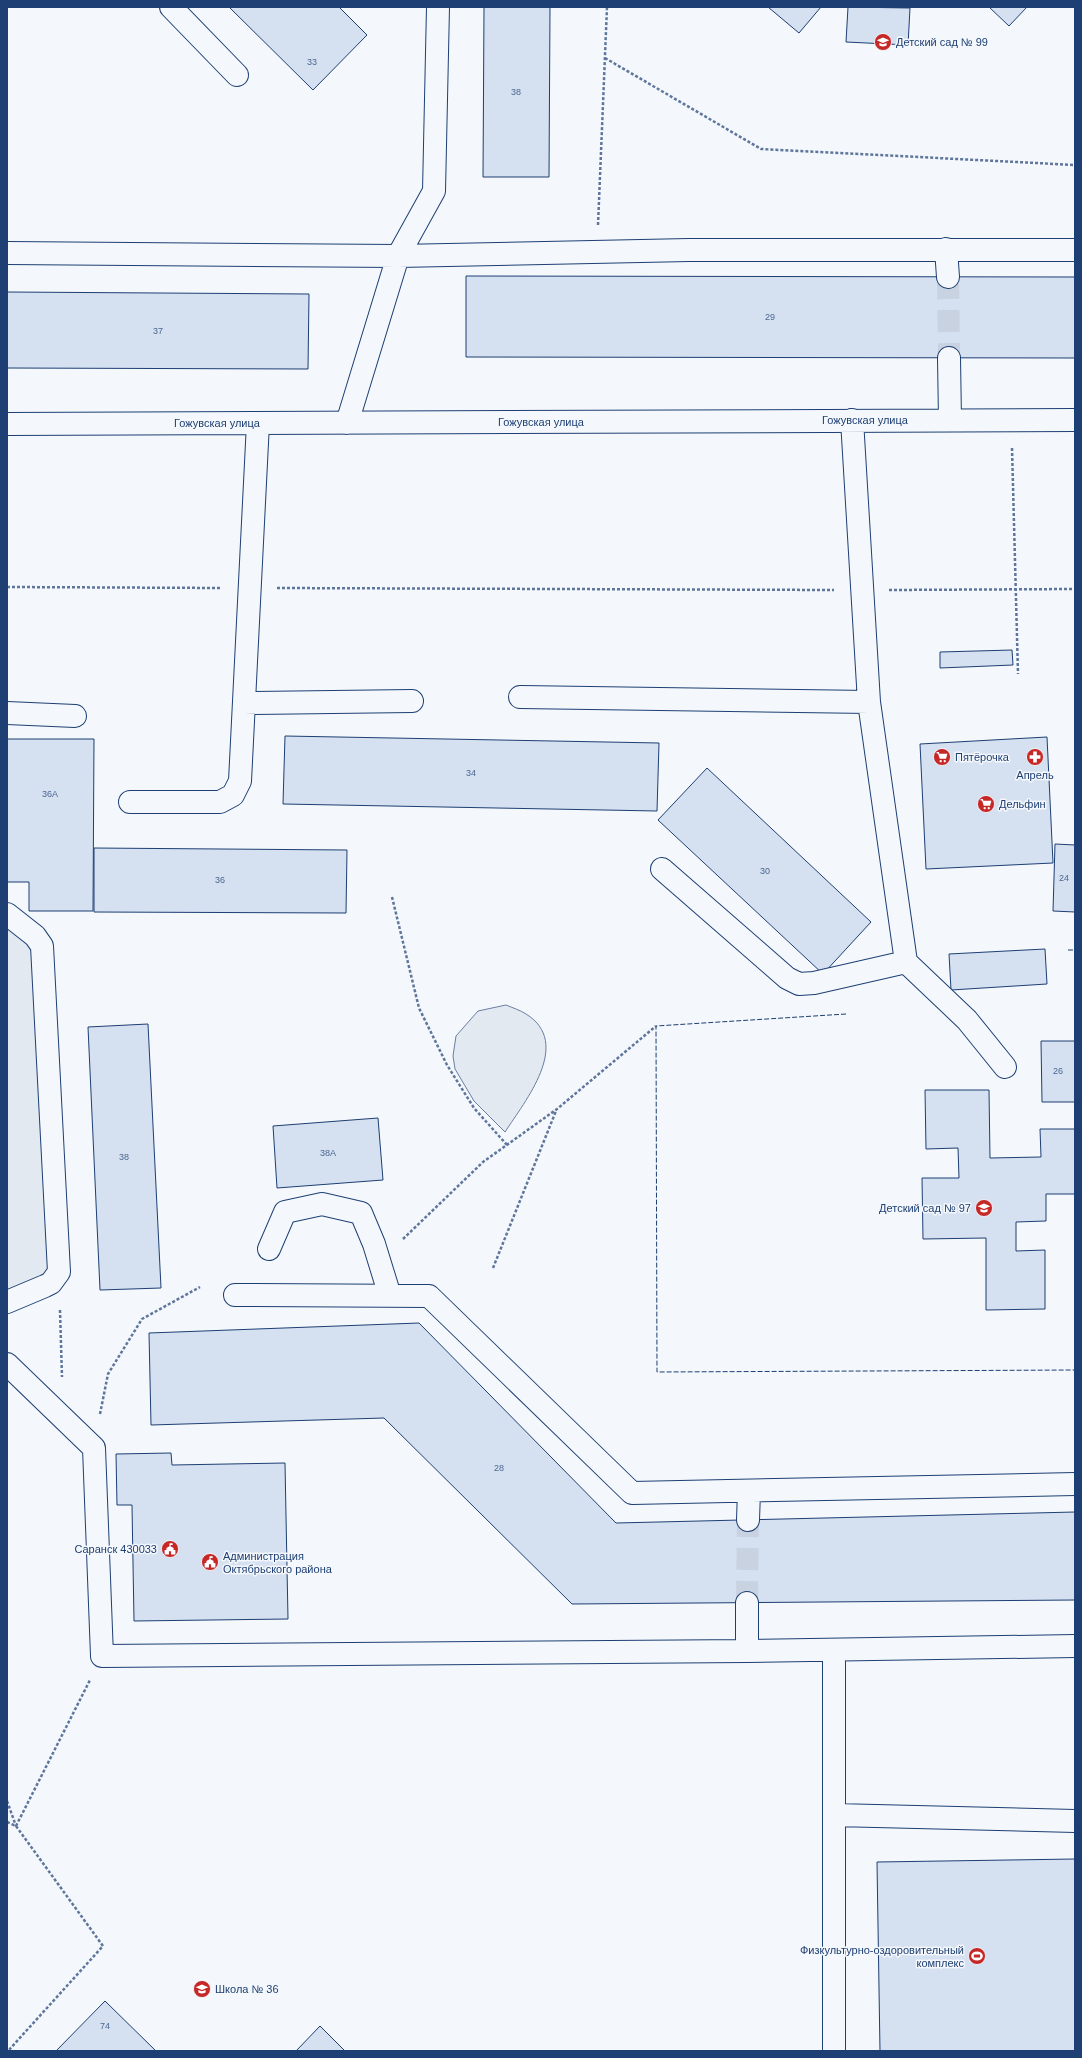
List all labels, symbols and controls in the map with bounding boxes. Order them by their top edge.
school or university icon: Детский сад № 99 [873,32,893,52]
place label: Детский сад № 99 [896,36,988,48]
house number: 33 [307,57,317,67]
house number: 38 [511,87,521,97]
house number: 29 [765,312,775,322]
house number: 37 [153,326,163,336]
street label: Гожувская улица [822,414,909,426]
street label: Гожувская улица [498,416,585,428]
street label: Гожувская улица [174,417,261,429]
supermarket icon: Пятёрочка [932,747,952,767]
pharmacy icon: Апрель [1025,747,1045,767]
place label: Пятёрочка [955,751,1010,763]
house number: 34 [466,768,476,778]
place label: Апрель [1016,769,1054,781]
house number: 36А [42,789,58,799]
supermarket icon: Дельфин [976,794,996,814]
place label: Дельфин [999,798,1046,810]
house number: 30 [760,866,770,876]
house number: 24 [1059,873,1069,883]
house number: 36 [215,875,225,885]
house number: 26 [1053,1066,1063,1076]
house number: 38А [320,1148,336,1158]
house number: 38 [119,1152,129,1162]
school or university icon: Детский сад № 97 [974,1198,994,1218]
place label: Детский сад № 97 [879,1202,971,1214]
house number: 28 [494,1463,504,1473]
public building icon: Саранск 430033 [160,1539,180,1559]
place label: Саранск 430033 [74,1543,157,1555]
place label: Администрация Октябрьского района [223,1550,333,1575]
public building icon: Администрация Октябрьского района [200,1552,220,1572]
place label: Физкультурно-оздоровительный комплекс [800,1944,964,1969]
sports icon: Физкультурно-оздоровительный комплекс [967,1946,987,1966]
school or university icon: Школа № 36 [192,1979,212,1999]
place label: Школа № 36 [215,1983,279,1995]
house number: 74 [100,2021,110,2031]

